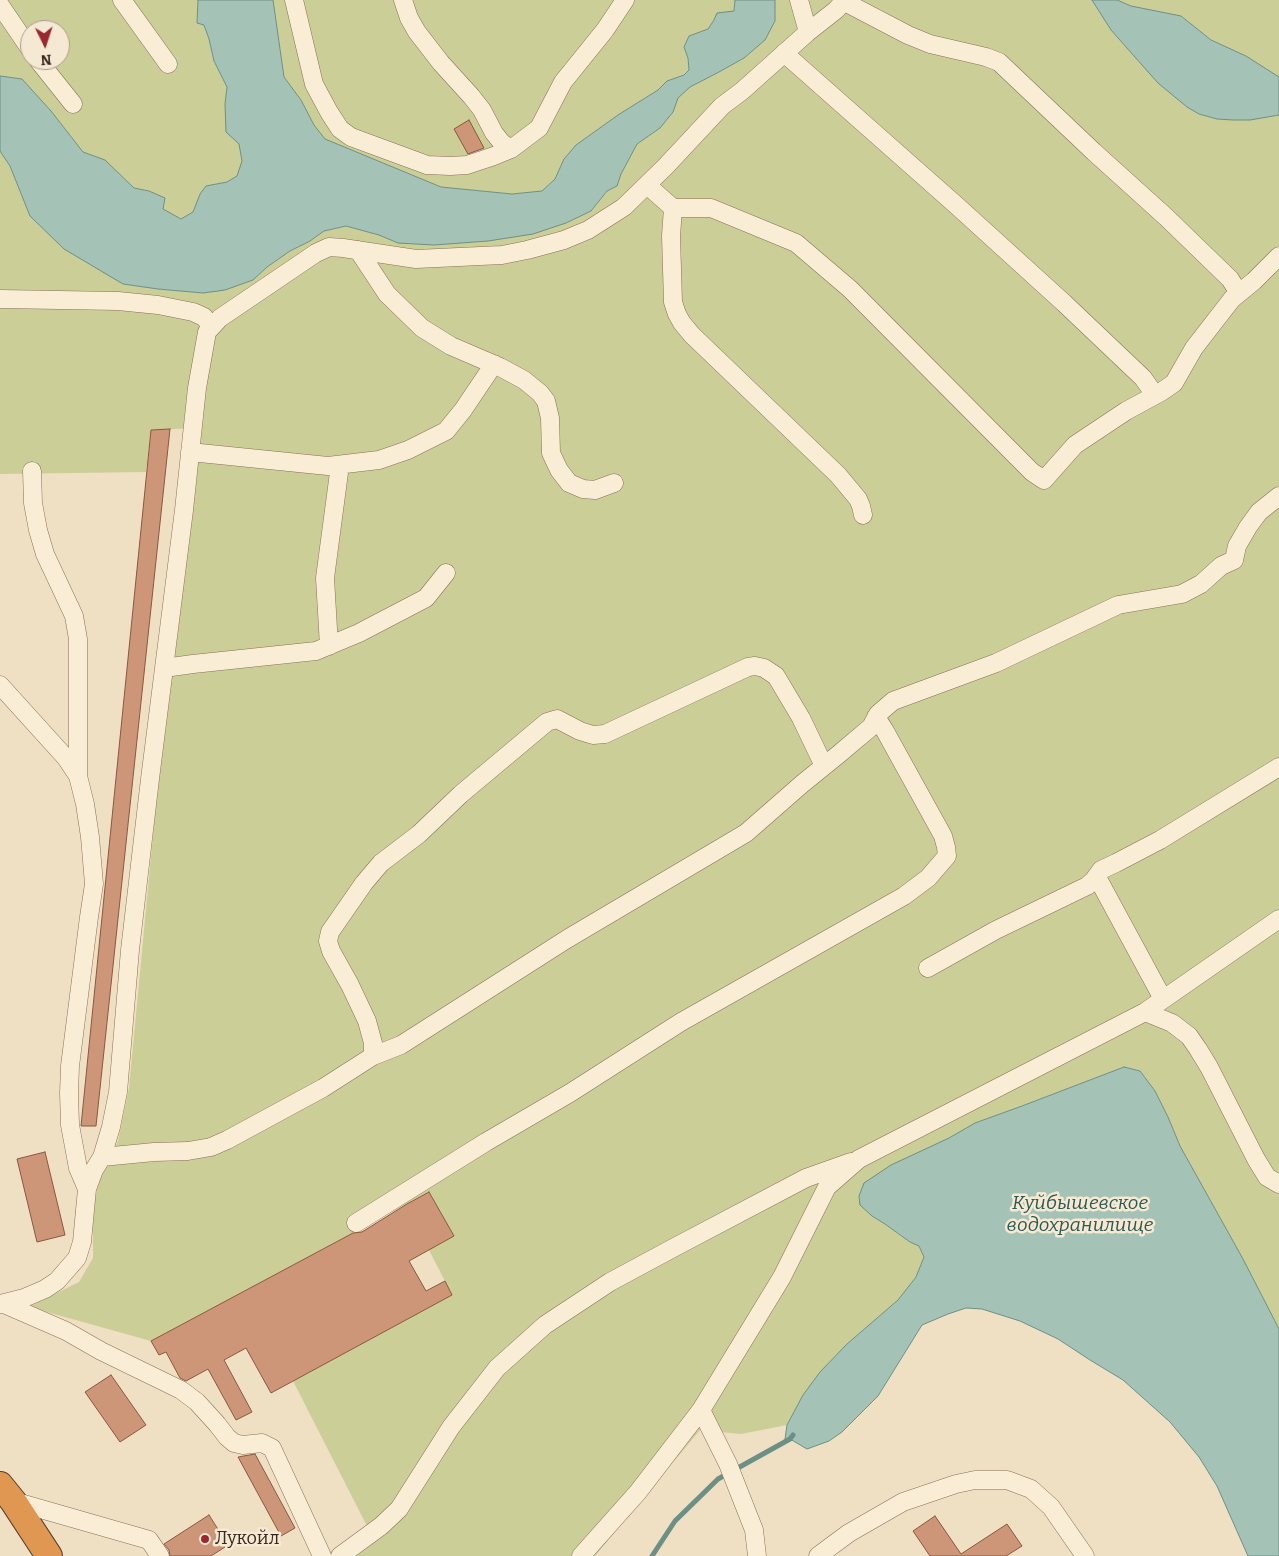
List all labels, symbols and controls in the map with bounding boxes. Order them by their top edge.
north arrow [20,20,70,70]
text: N [40,51,52,68]
water label: Куйбышевское водохранилище [1007,1193,1153,1237]
place label: Лукойл [215,1528,279,1550]
marker: Лукойл [199,1533,211,1545]

